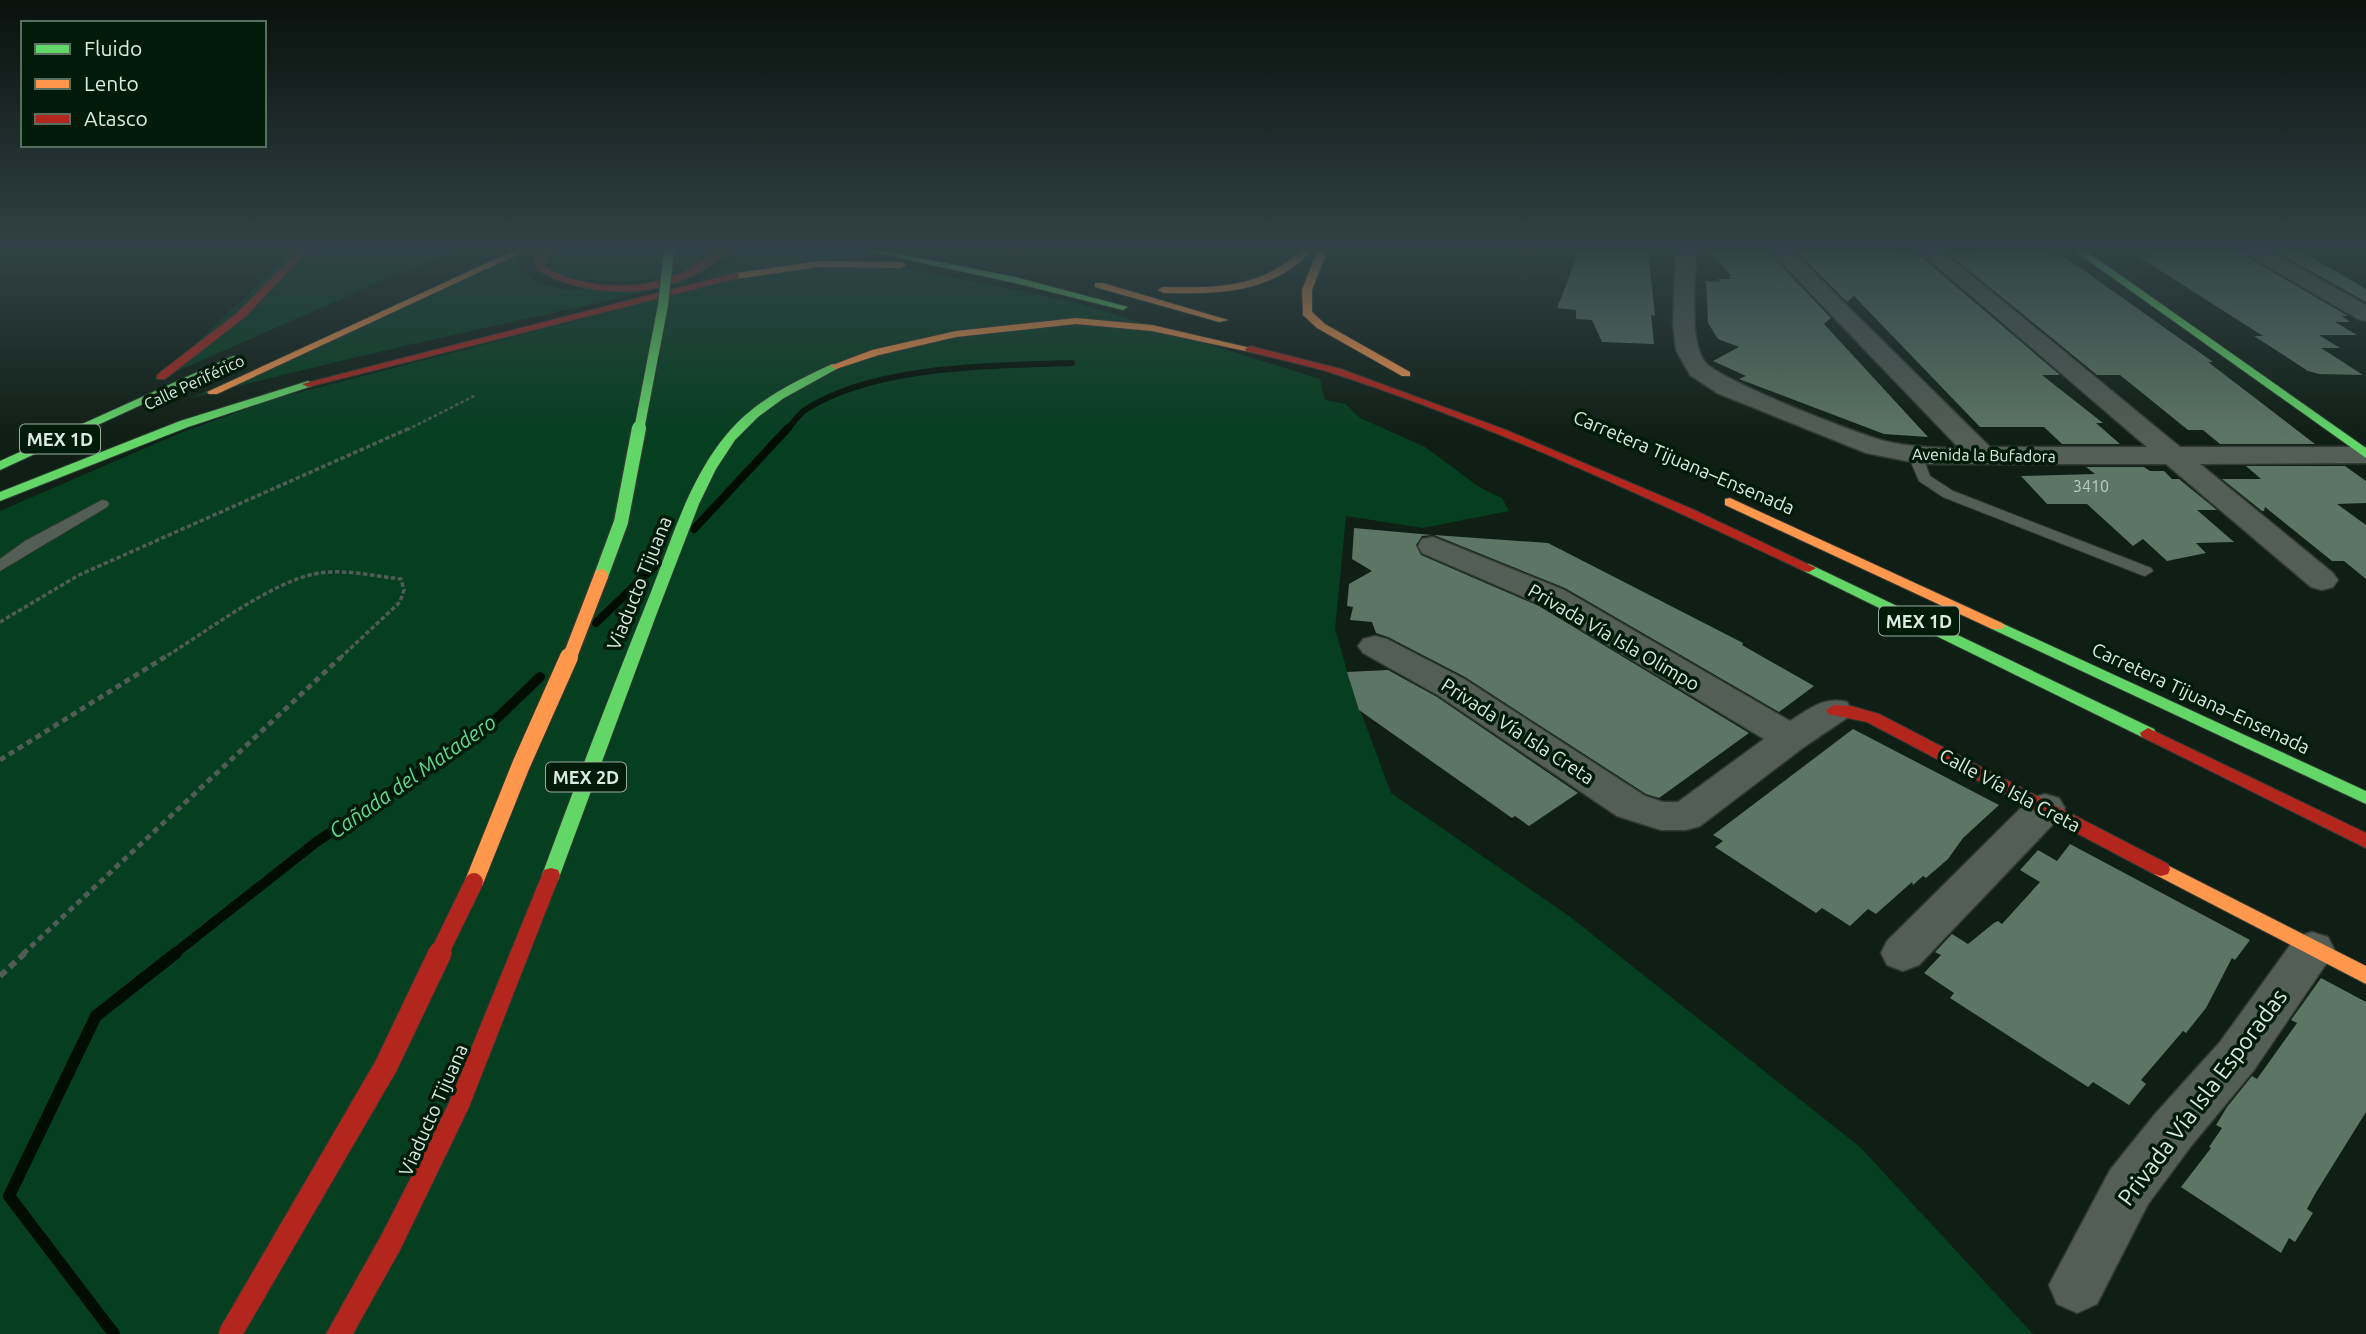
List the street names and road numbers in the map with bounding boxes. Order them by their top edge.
street label: Calle Periférico [141,351,247,413]
street label: Carretera Tijuana–Ensenada [1570,405,1798,519]
road number: MEX 1D [20,424,100,454]
street label: Avenida la Bufadora [1912,445,2056,465]
street label: Viaducto Tijuana [602,513,676,653]
street label: Privada Vía Isla Olimpo [1524,579,1704,695]
road number: MEX 1D [1879,606,1959,636]
street label: Carretera Tijuana–Ensenada [2088,638,2314,758]
street label: Privada Vía Isla Creta [1438,673,1598,789]
street label: Calle Vía Isla Creta [1936,744,2084,836]
road number: MEX 2D [546,762,626,792]
street label: Privada Vía Isla Esporadas [2113,984,2291,1210]
street label: Viaducto Tijuana [394,1041,472,1179]

